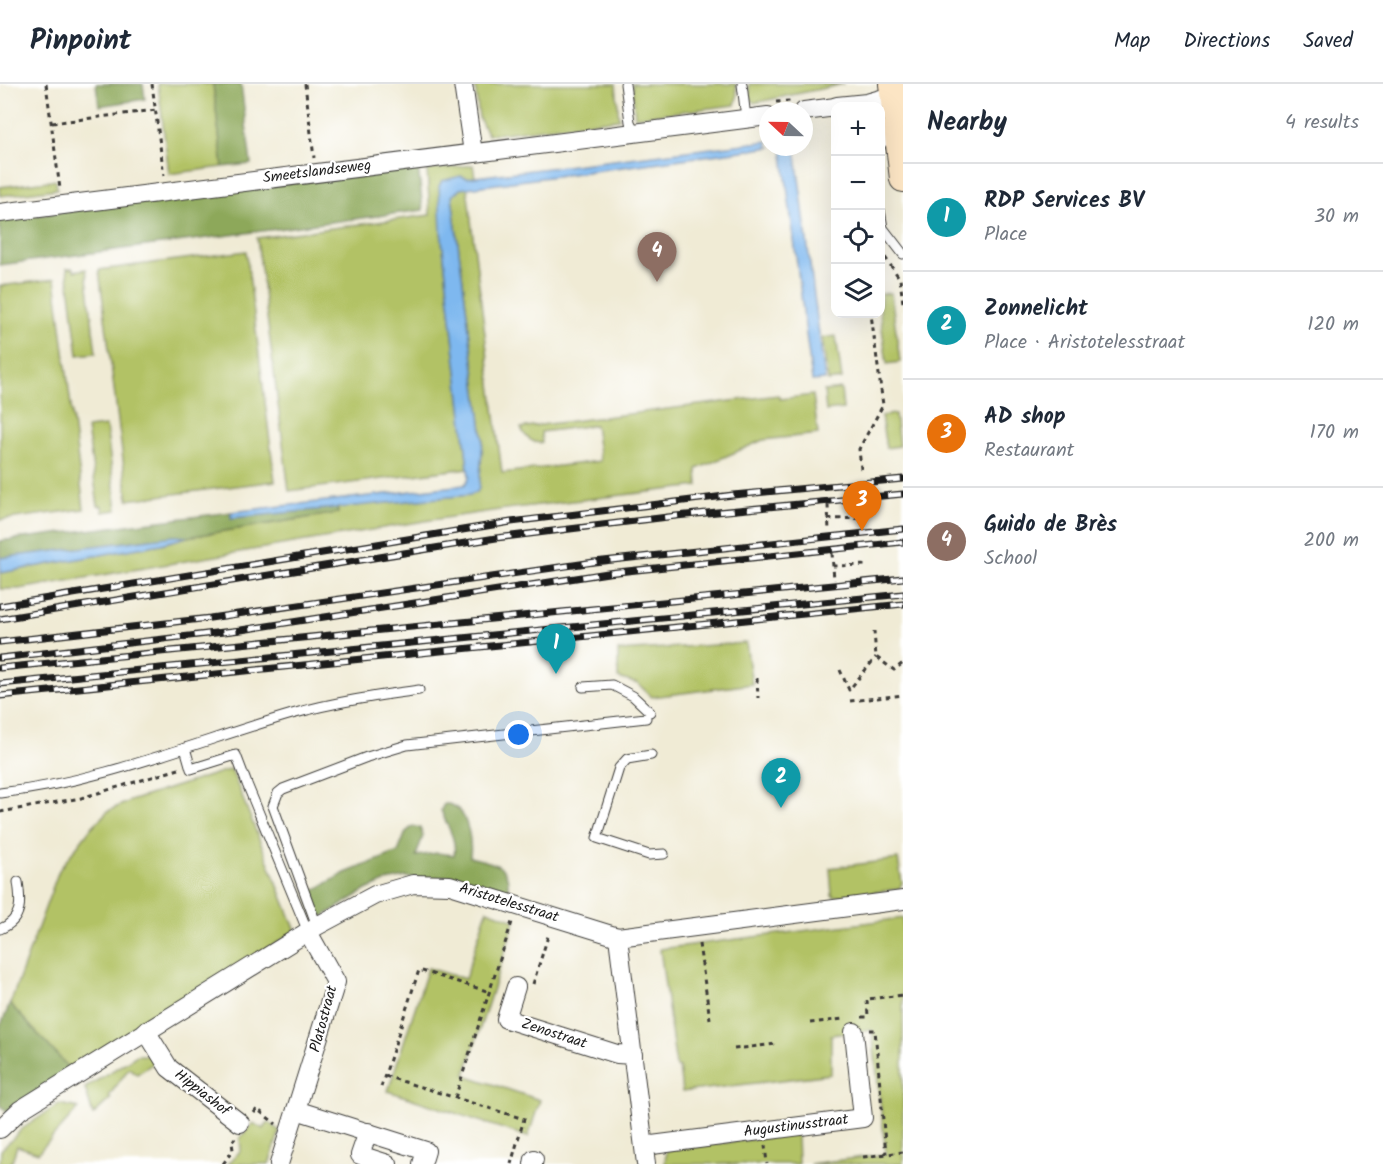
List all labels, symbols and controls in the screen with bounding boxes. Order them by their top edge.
text: Pinpoint [30,19,131,64]
text: Map [1114,25,1150,58]
text: Directions [1183,25,1270,58]
text: Saved [1303,25,1353,58]
north arrow [759,102,813,156]
map controls [831,102,885,318]
button: + [831,102,885,156]
text: Nearby [927,102,1007,144]
text: 4 results [1285,107,1359,139]
street label: Smeetslandseweg [261,153,373,191]
button: − [831,156,885,210]
text: RDP Services BV [984,184,1144,219]
text: 1 [943,201,950,233]
text: 30 m [1314,201,1359,233]
button: locate [831,210,885,264]
text: Place [984,219,1027,251]
pin: 4 [638,232,676,282]
button: layers [831,264,885,318]
text: Zonnelicht [984,292,1088,327]
text: 2 [941,309,952,341]
text: 120 m [1307,309,1359,341]
text: Place · Aristotelesstraat [984,327,1185,359]
text: AD shop [984,400,1066,435]
text: 3 [941,417,952,449]
text: 170 m [1310,417,1359,449]
text: Restaurant [984,435,1074,467]
pin: 3 [842,482,882,531]
text: Guido de Brès [984,508,1117,543]
text: 4 [941,525,952,557]
text: 200 m [1303,525,1359,557]
text: School [984,543,1037,575]
pin: 1 [536,624,576,674]
your location [504,720,533,749]
pin: 2 [762,758,800,808]
street label: Aristotelesstraat [456,876,562,930]
street label: Platostraat [304,983,345,1055]
street label: Zenostraat [518,1012,590,1056]
street label: Hippiashof [169,1063,236,1123]
street label: Augustinusstraat [742,1108,850,1144]

